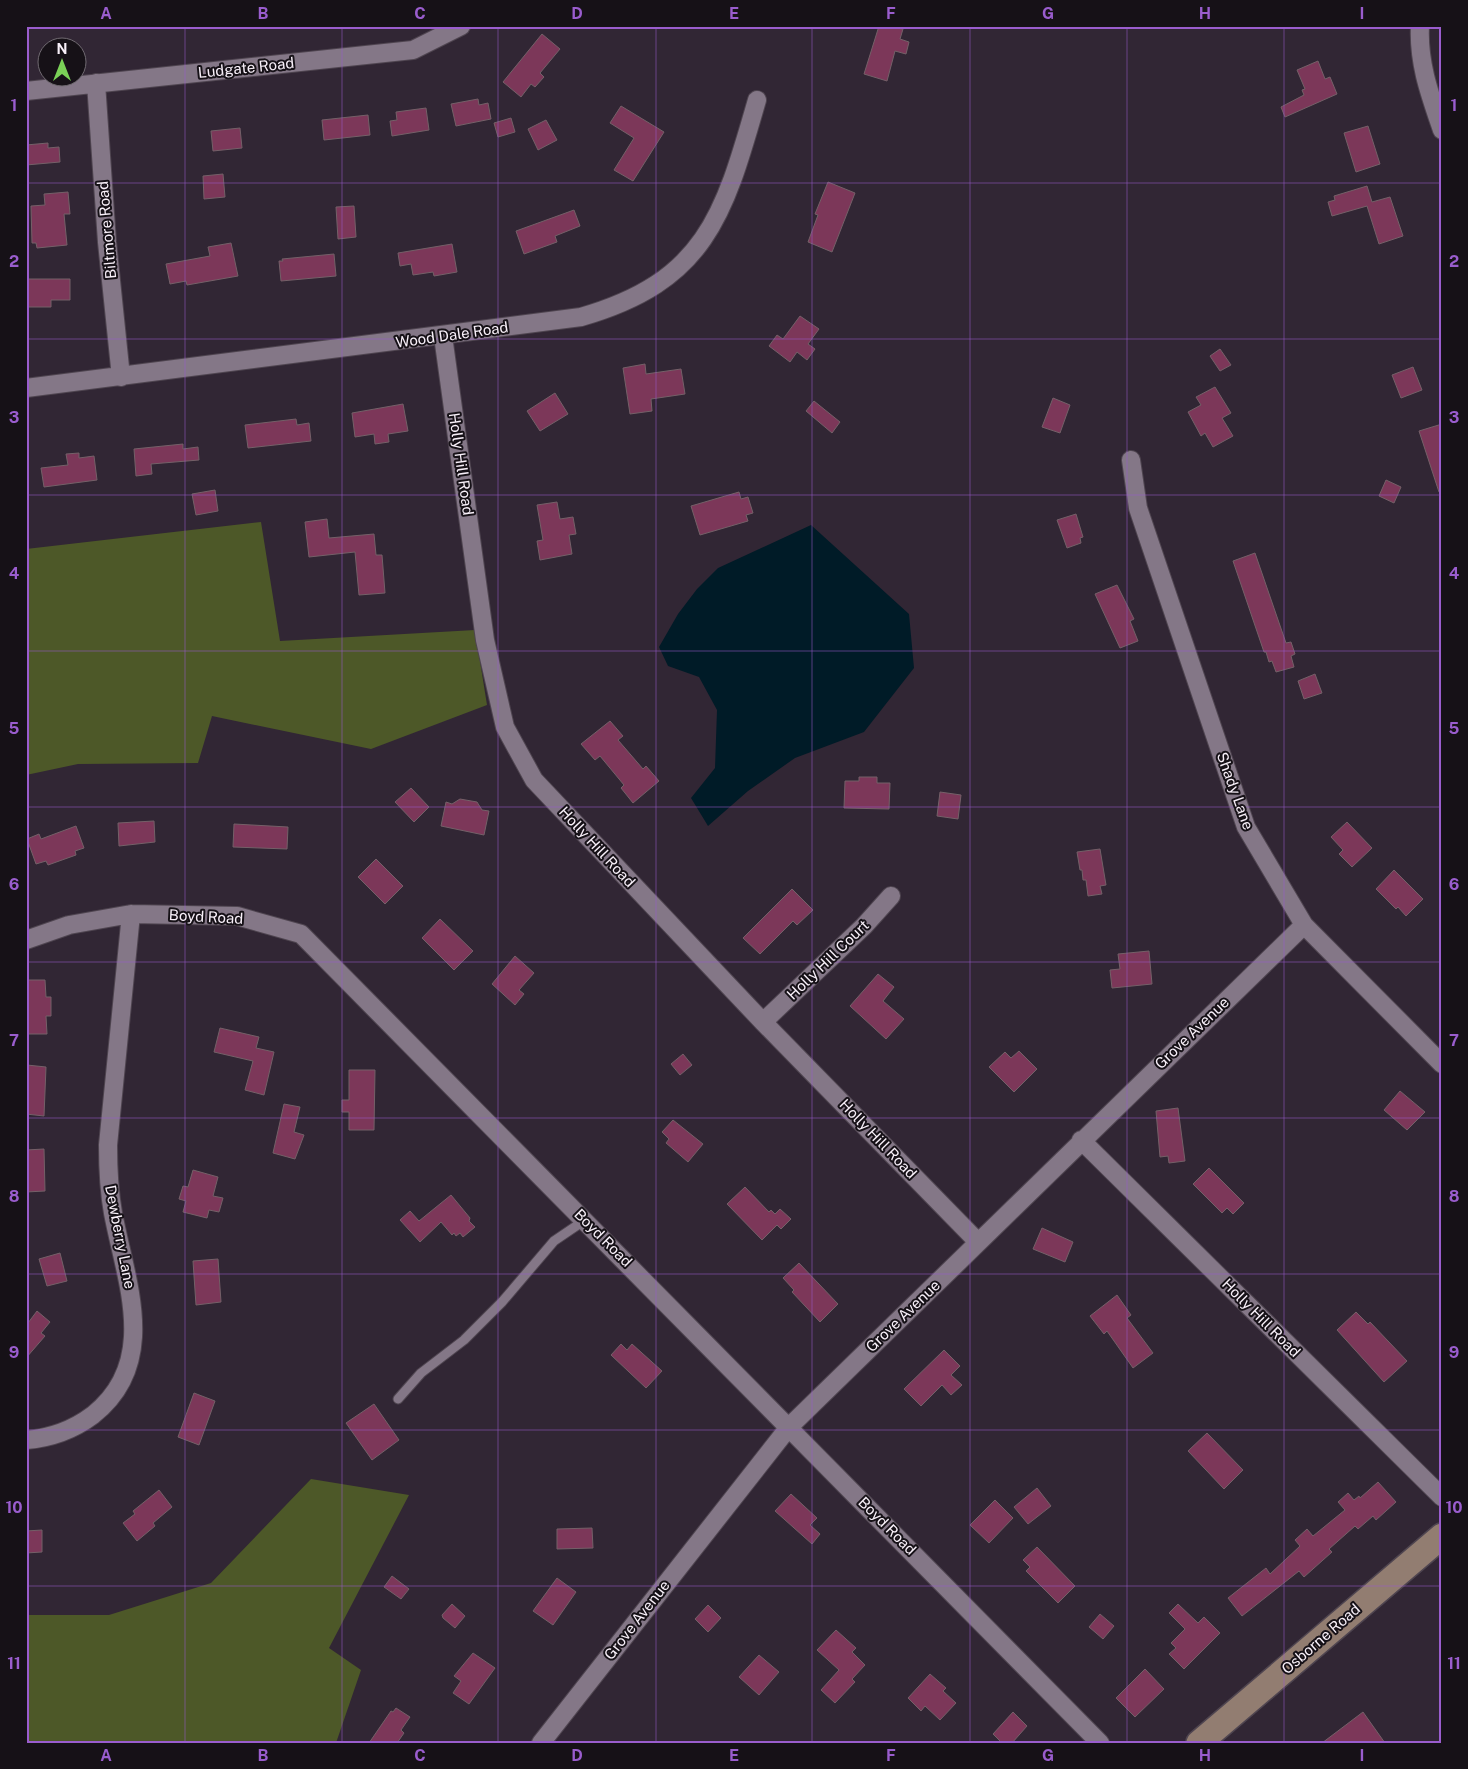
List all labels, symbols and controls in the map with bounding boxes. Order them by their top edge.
text: A [100,4,112,23]
text: B [258,4,269,23]
text: C [414,4,426,23]
text: D [571,4,583,23]
text: E [729,4,739,23]
text: F [886,4,896,23]
text: G [1042,4,1054,23]
text: H [1199,4,1211,23]
text: I [1360,4,1364,23]
north arrow [38,38,88,88]
text: N [57,41,67,57]
street label: Ludgate Road [197,54,295,81]
text: 1 [11,96,17,115]
text: 1 [1451,96,1457,115]
street label: Biltmore Road [94,180,119,280]
text: 2 [9,252,19,271]
text: 2 [1449,252,1459,271]
street label: Wood Dale Road [394,318,509,351]
text: 3 [9,408,19,427]
text: 3 [1449,408,1459,427]
street label: Holly Hill Road [446,412,477,516]
text: 4 [9,564,20,583]
text: 4 [1449,564,1460,583]
text: 5 [9,719,20,738]
text: 5 [1449,719,1460,738]
street label: Shady Lane [1214,750,1257,832]
street label: Holly Hill Road [556,803,639,890]
text: 6 [9,875,19,894]
text: 6 [1449,875,1459,894]
street label: Boyd Road [168,906,244,927]
street label: Holly Hill Court [783,916,872,1003]
street label: Grove Avenue [1151,993,1232,1072]
text: 7 [9,1031,19,1050]
text: 7 [1449,1031,1459,1050]
street label: Holly Hill Road [836,1096,920,1182]
street label: Dewberry Lane [102,1184,139,1290]
text: 8 [9,1187,20,1206]
text: 8 [1449,1187,1460,1206]
street label: Boyd Road [571,1205,636,1270]
street label: Holly Hill Road [1219,1275,1304,1360]
street label: Grove Avenue [862,1276,943,1355]
text: 9 [9,1343,19,1362]
text: 9 [1449,1343,1459,1362]
street label: Boyd Road [855,1493,920,1558]
text: 10 [5,1498,23,1517]
text: 10 [1445,1498,1463,1517]
street label: Grove Avenue [600,1577,673,1663]
street label: Osborne Road [1278,1600,1363,1677]
text: 11 [7,1654,21,1673]
text: 11 [1447,1654,1461,1673]
text: A [100,1746,112,1765]
text: B [258,1746,269,1765]
text: C [414,1746,426,1765]
text: D [571,1746,583,1765]
text: E [729,1746,739,1765]
text: F [886,1746,896,1765]
text: G [1042,1746,1054,1765]
text: H [1199,1746,1211,1765]
text: I [1360,1746,1364,1765]

